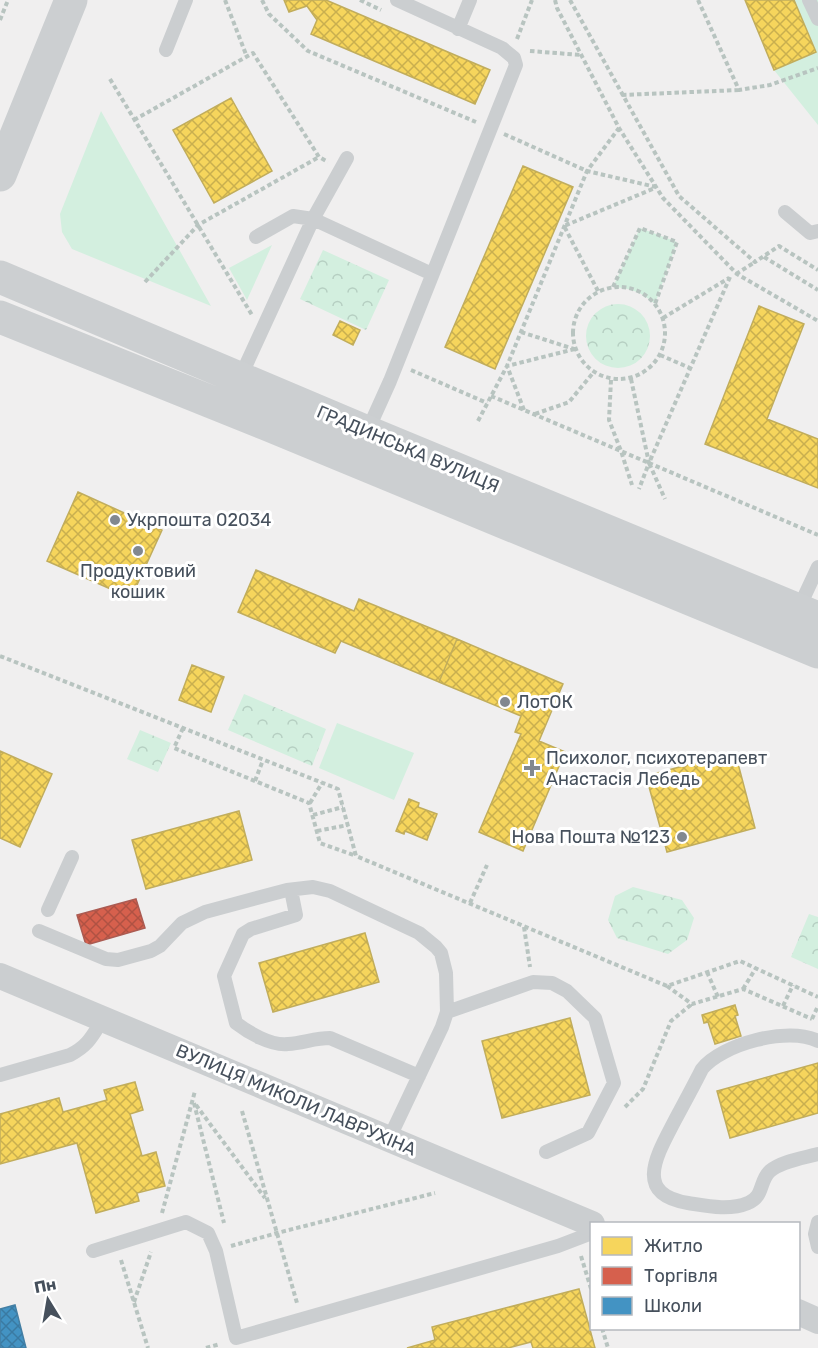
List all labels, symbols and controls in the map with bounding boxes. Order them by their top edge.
street label: ГРАДИНСЬКА ВУЛИЦЯ [313,401,503,497]
place label: Укрпошта 02034 [127,509,271,531]
marker: Укрпошта 02034 [108,513,122,527]
marker: Продуктовий кошик [131,544,145,558]
place label: Продуктовий кошик [80,560,196,603]
place label: ЛотОК [517,691,573,713]
marker: ЛотОК [498,695,512,709]
place label: Психолог, психотерапевт Анастасія Лебедь [546,747,767,790]
marker: Психолог, психотерапевт Анастасія Лебедь [523,759,541,777]
place label: Нова Пошта №123 [512,826,670,848]
marker: Нова Пошта №123 [675,830,689,844]
street label: ВУЛИЦЯ МИКОЛИ ЛАВРУХІНА [173,1039,419,1161]
legend [590,1222,800,1330]
text: Житло [644,1235,703,1257]
text: Торгівля [644,1265,718,1287]
north arrow [18,1270,78,1330]
text: Пн [33,1274,58,1297]
text: Школи [644,1295,702,1317]

